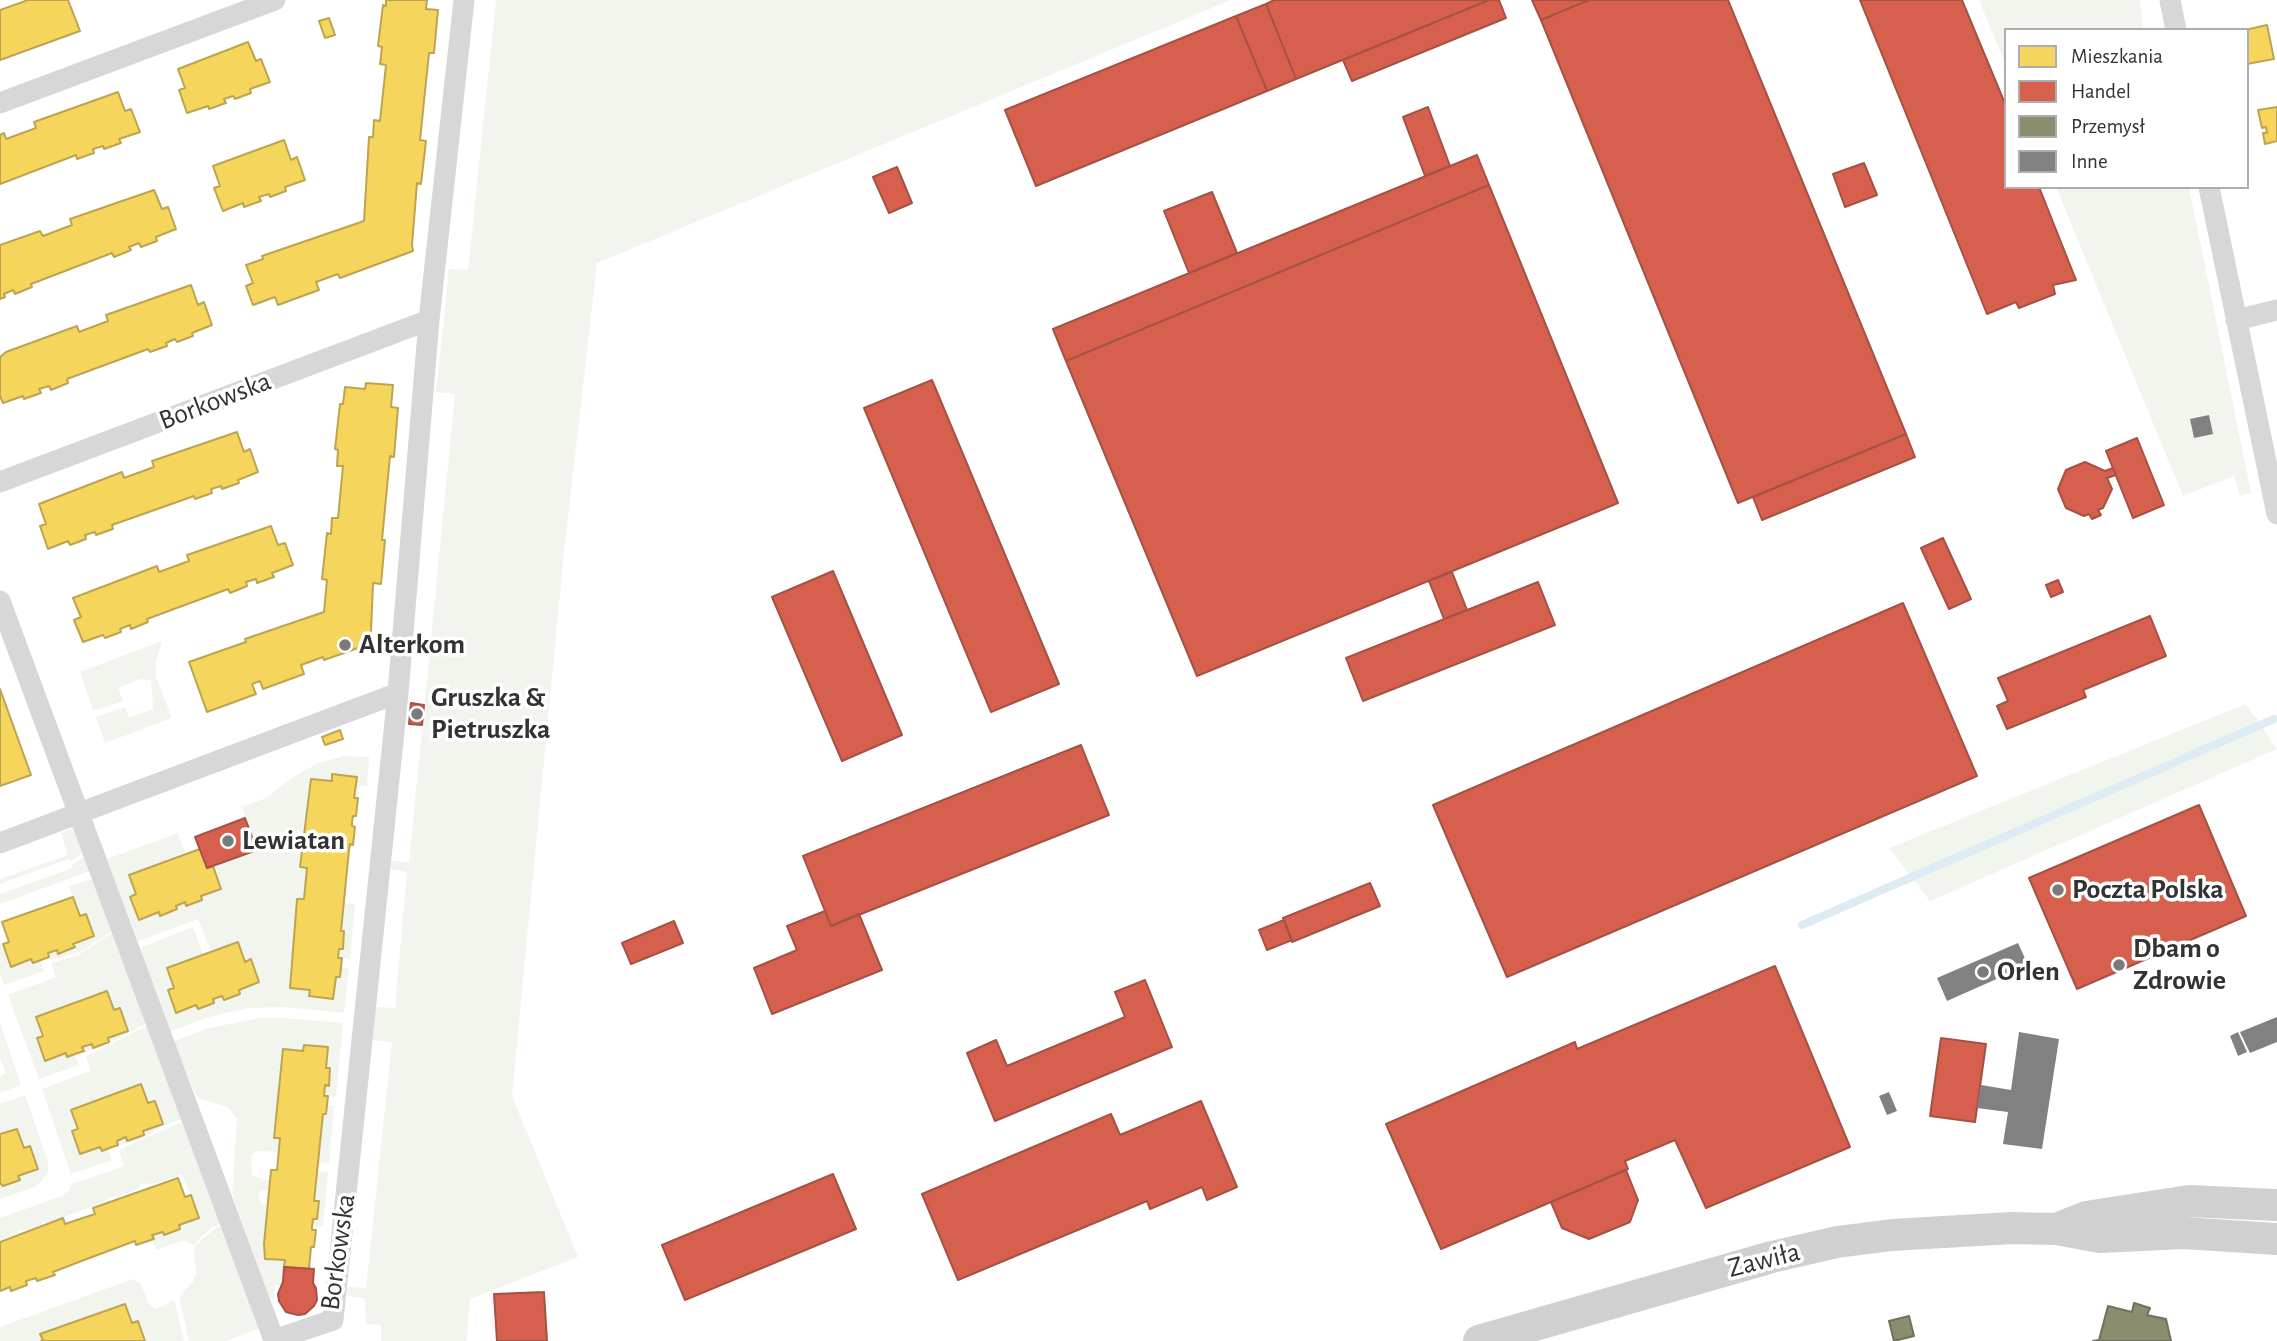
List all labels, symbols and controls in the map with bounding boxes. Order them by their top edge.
legend [2004,28,2249,189]
text: Mieszkania [2071,46,2163,67]
text: Handel [2071,81,2131,102]
text: Przemysł [2071,116,2145,137]
text: Inne [2071,151,2108,172]
street label: Borkowska [154,364,276,438]
place label: Alterkom [359,628,465,662]
marker: Alterkom [337,637,353,653]
place label: Gruszka & Pietruszka [431,681,550,747]
marker: Gruszka & Pietruszka [409,706,425,722]
place label: Lewiatan [242,824,345,858]
marker: Lewiatan [220,833,236,849]
place label: Poczta Polska [2072,873,2224,907]
marker: Poczta Polska [2050,882,2066,898]
place label: Dbam o Zdrowie [2133,932,2226,998]
place label: Orlen [1997,955,2060,989]
marker: Dbam o Zdrowie [2111,957,2127,973]
marker: Orlen [1975,964,1991,980]
street label: Borkowska [313,1192,363,1312]
street label: Zawiła [1724,1235,1804,1285]

